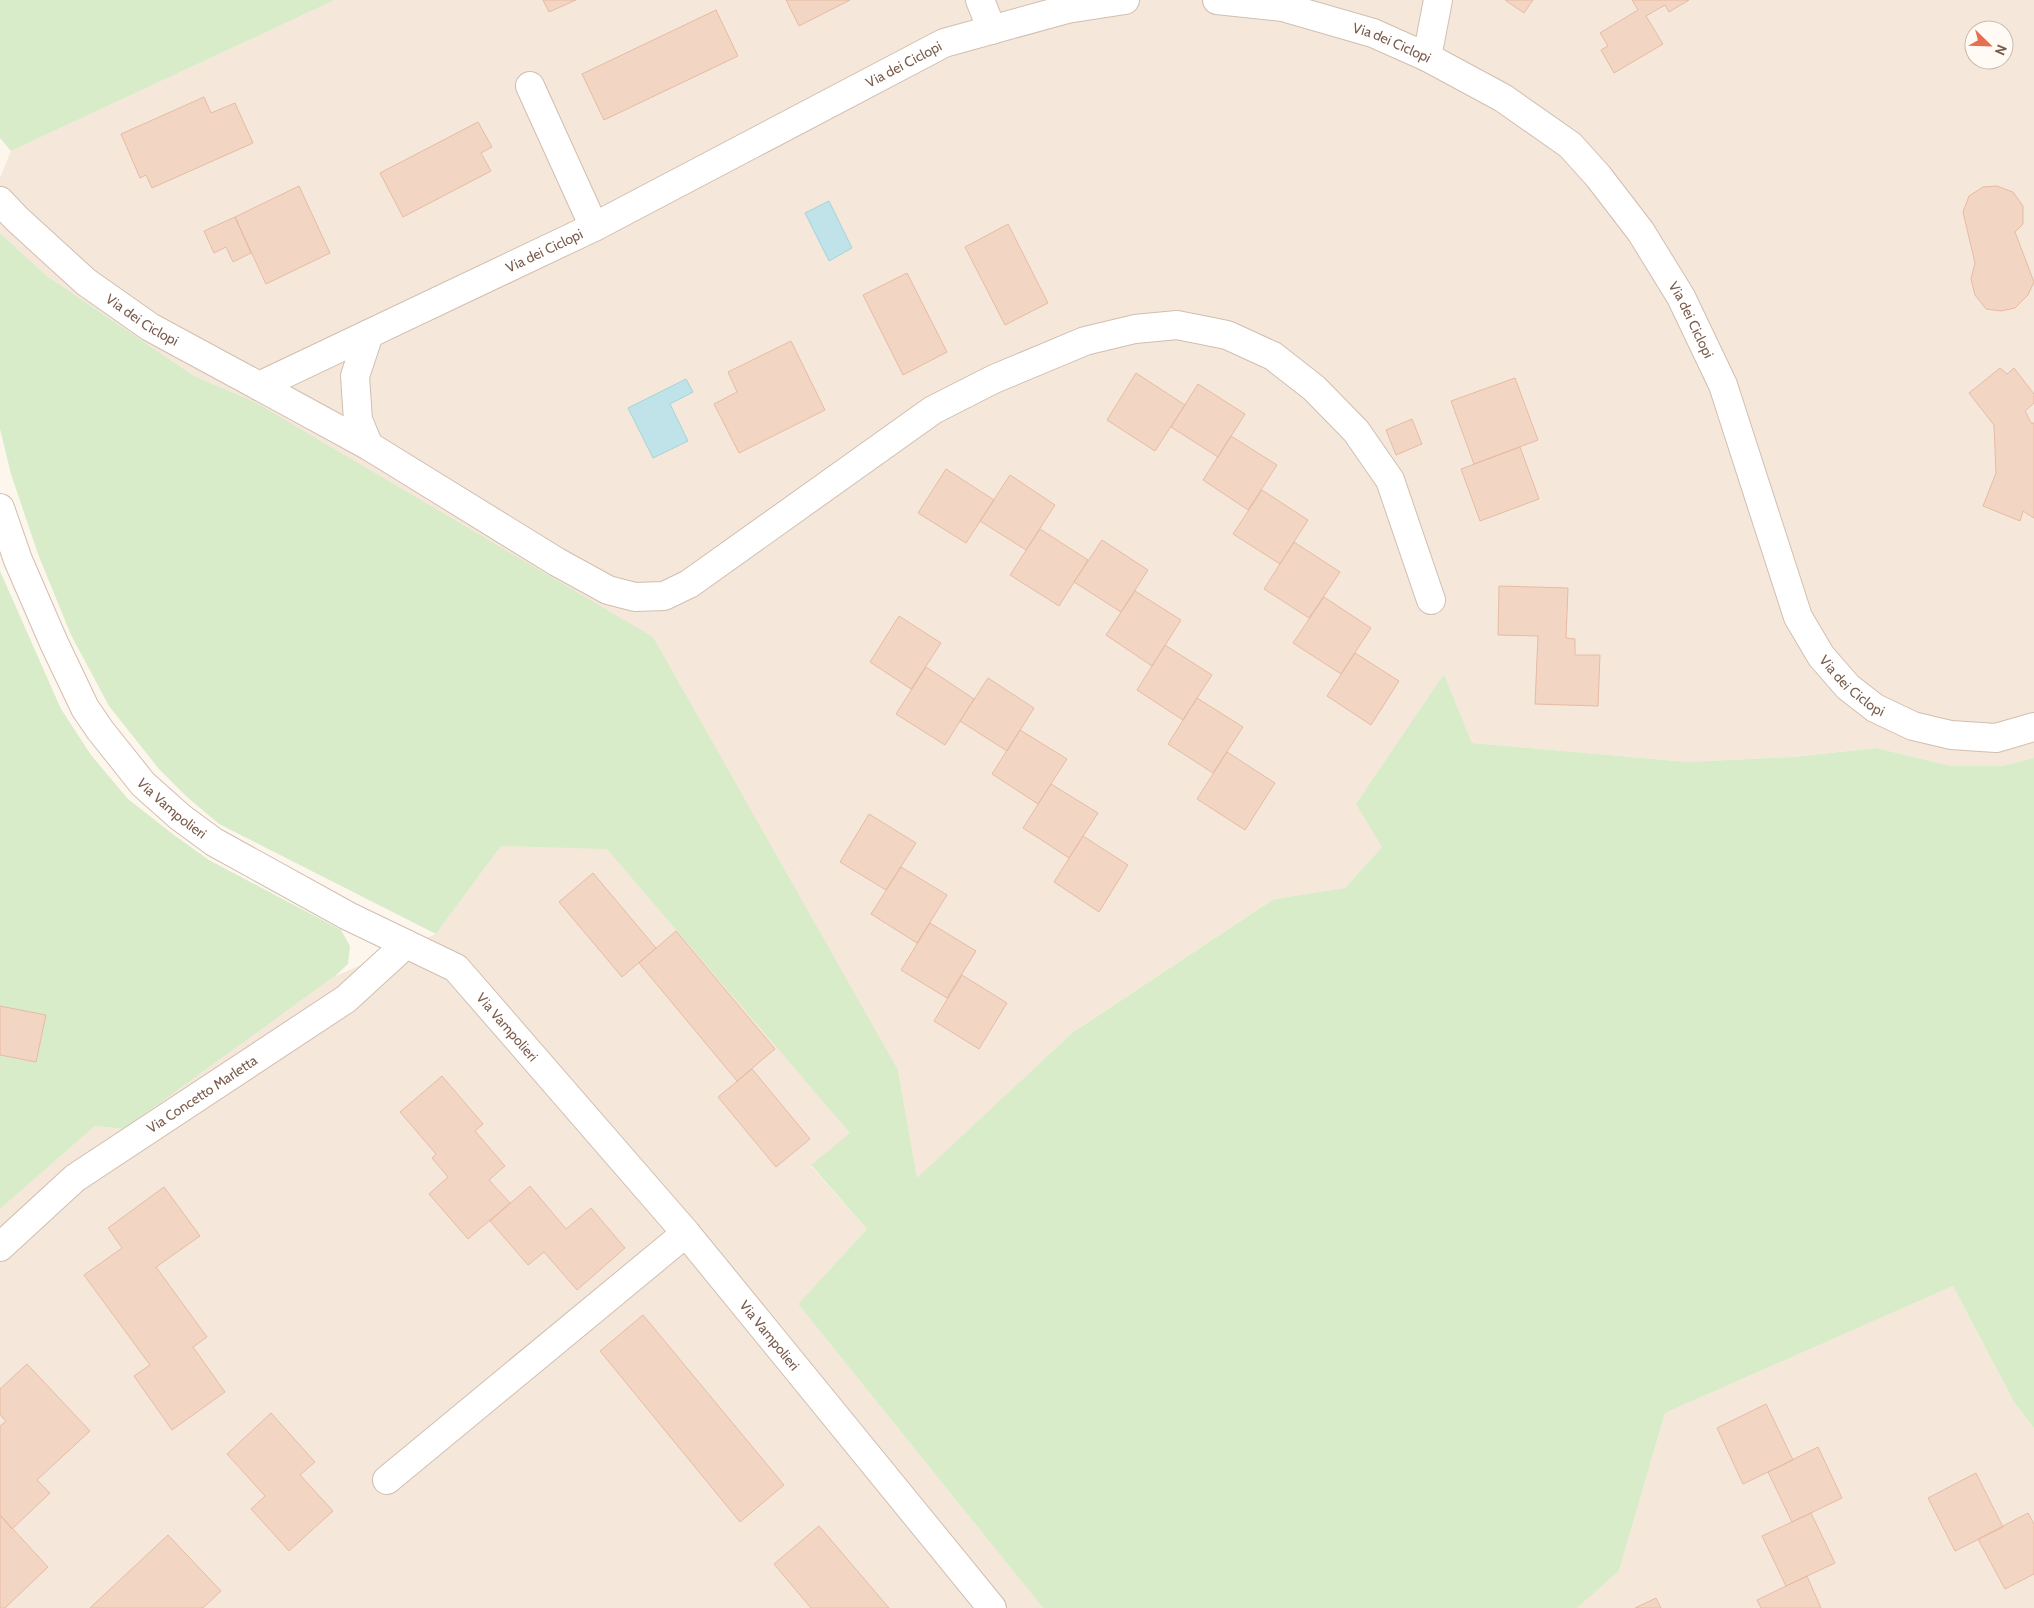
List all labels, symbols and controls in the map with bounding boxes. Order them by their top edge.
street label: Via dei Ciclopi [1351,19,1434,67]
north arrow [1964,20,2014,70]
street label: Via dei Ciclopi [863,37,945,92]
text: N [1991,42,2011,58]
street label: Via dei Ciclopi [503,225,586,277]
street label: Via dei Ciclopi [1665,278,1718,361]
street label: Via dei Ciclopi [102,290,182,350]
street label: Via dei Ciclopi [1815,651,1888,720]
street label: Via Vampolieri [133,775,210,843]
street label: Via Vampolieri [472,989,542,1065]
street label: Via Concetto Marletta [143,1051,261,1137]
street label: Via Vampolieri [736,1297,804,1374]

